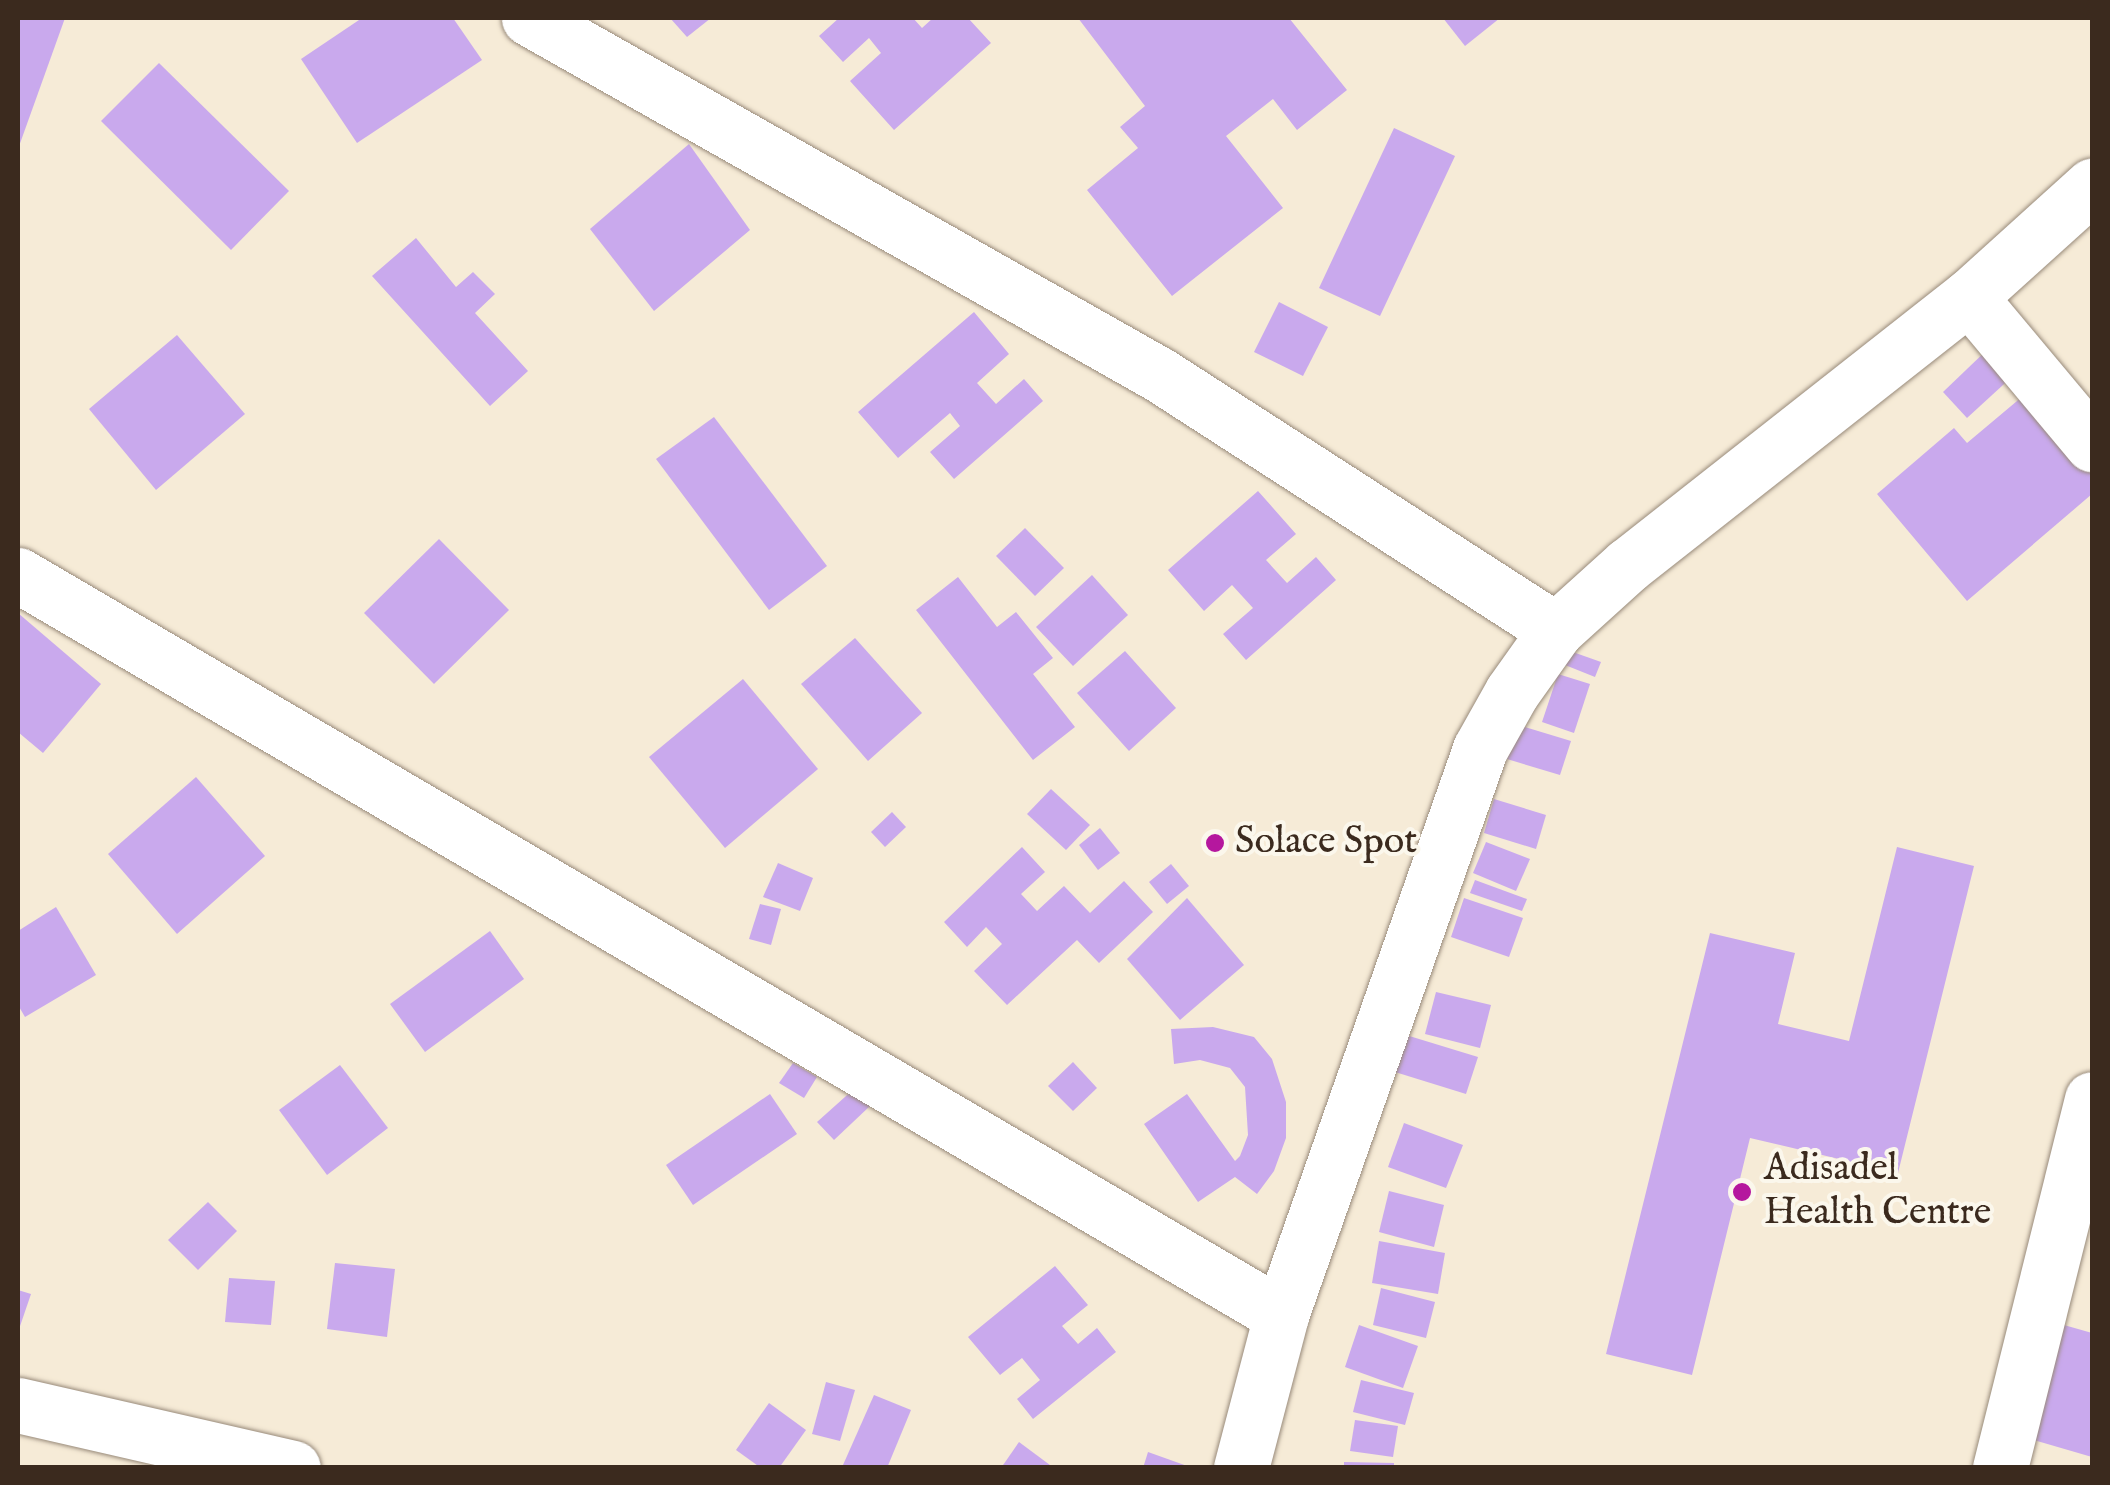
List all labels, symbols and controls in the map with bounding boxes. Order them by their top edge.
place label: Solace Spot [1235,820,1417,866]
marker: Solace Spot [1204,832,1226,854]
place label: Adisadel Health Centre [1764,1147,1991,1236]
marker: Adisadel Health Centre [1729,1179,1755,1205]

